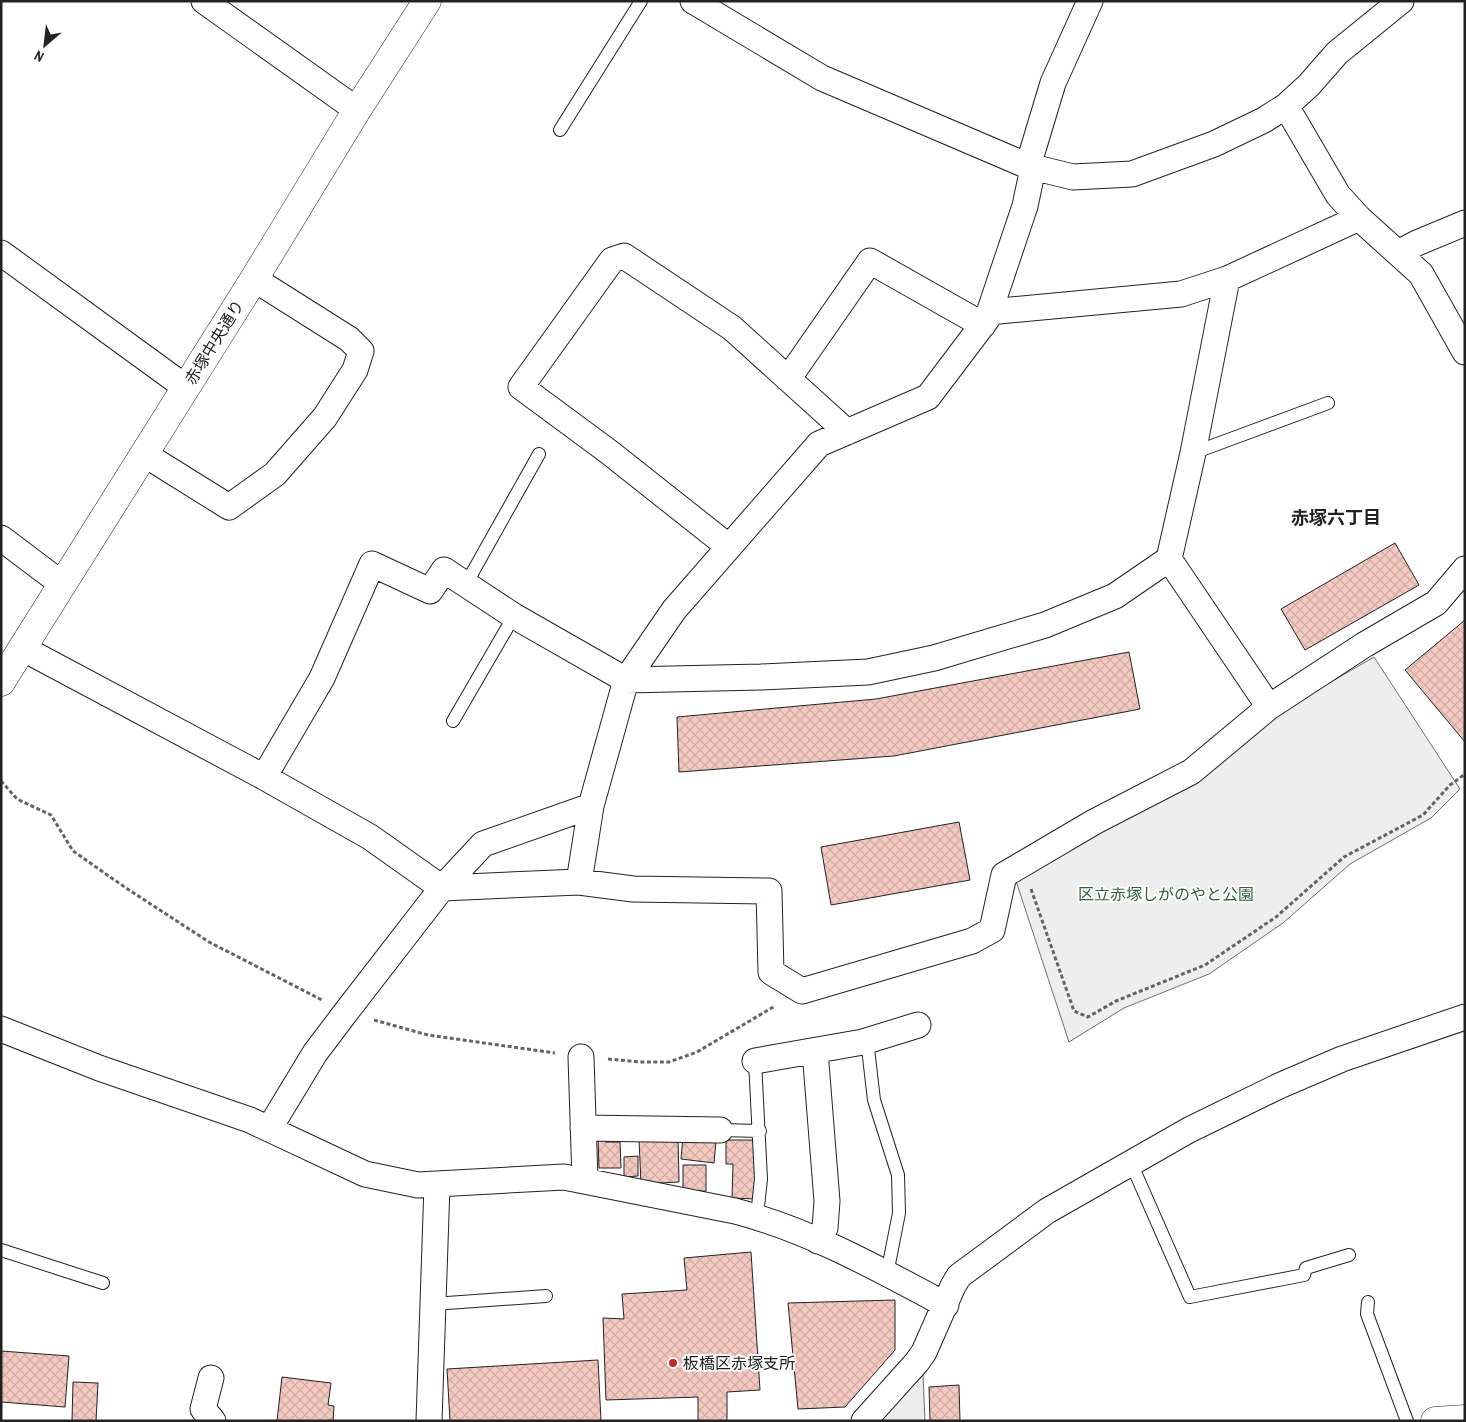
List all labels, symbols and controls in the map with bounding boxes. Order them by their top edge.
north arrow [20,20,70,70]
text: N [31,47,47,66]
street label: 赤塚中央通り [179,295,249,389]
district label: 赤塚六丁目 [1291,505,1381,530]
park label: 区立赤塚しがのやと公園 [1078,883,1254,905]
place label: 板橋区赤塚支所 [683,1352,795,1374]
marker: 板橋区赤塚支所 [667,1357,679,1369]

